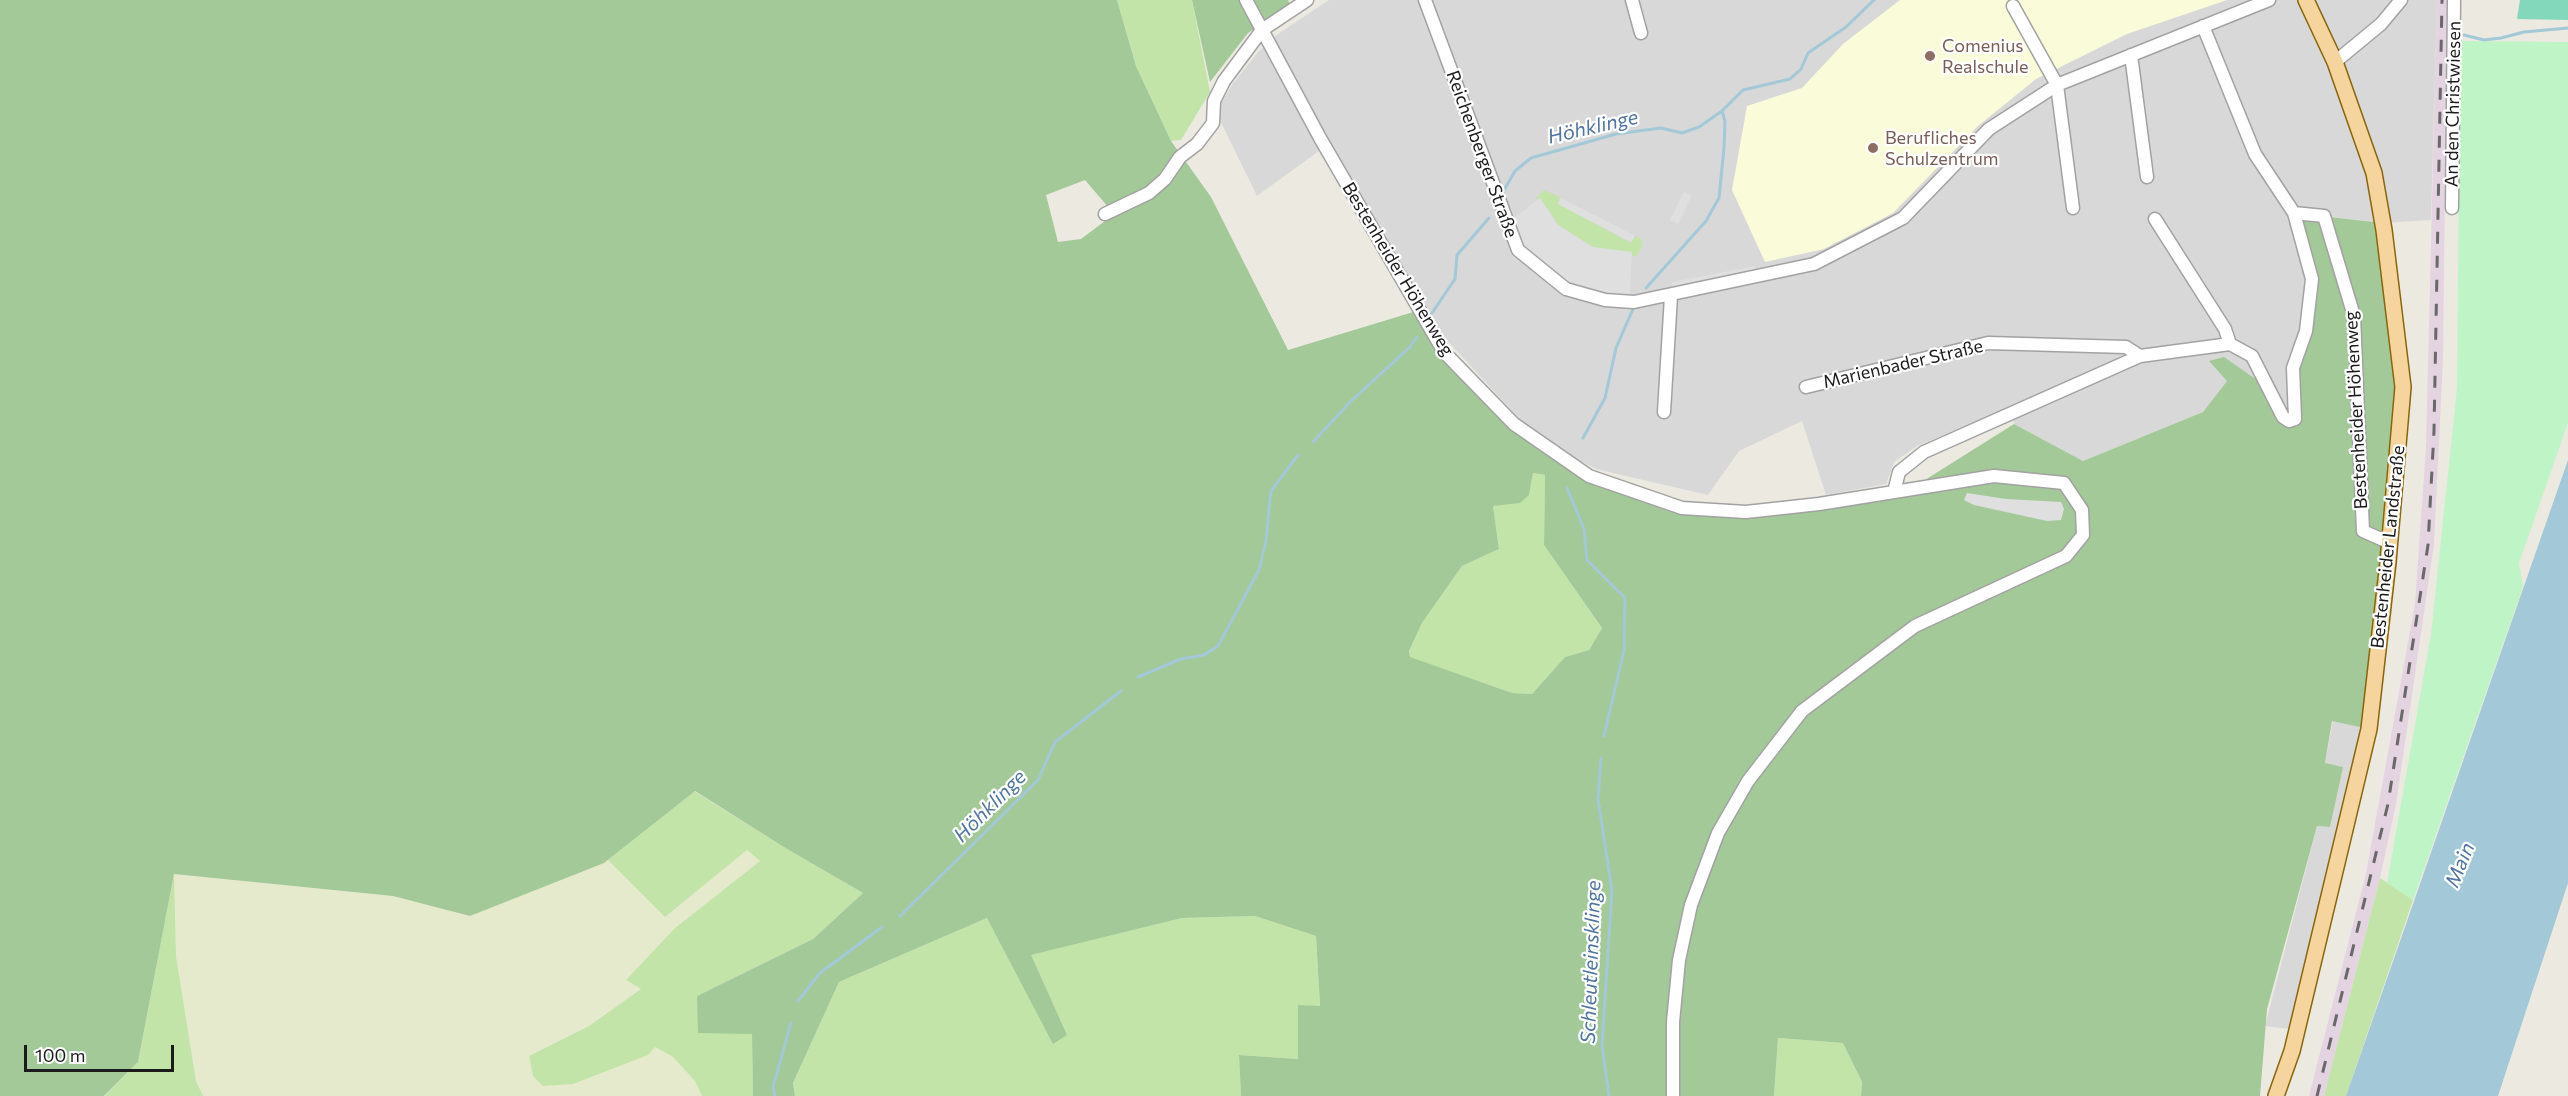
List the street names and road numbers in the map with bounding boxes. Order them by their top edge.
street label: An den Christwiesen [2441,21,2465,187]
street label: Reichenberger Straße [1442,67,1522,241]
street label: Bestenheider Höhenweg [1338,178,1458,360]
street label: Bestenheider Höhenweg [2340,310,2372,510]
street label: Marienbader Straße [1821,335,1985,393]
street label: Bestenheider Landstraße [2367,444,2409,650]

